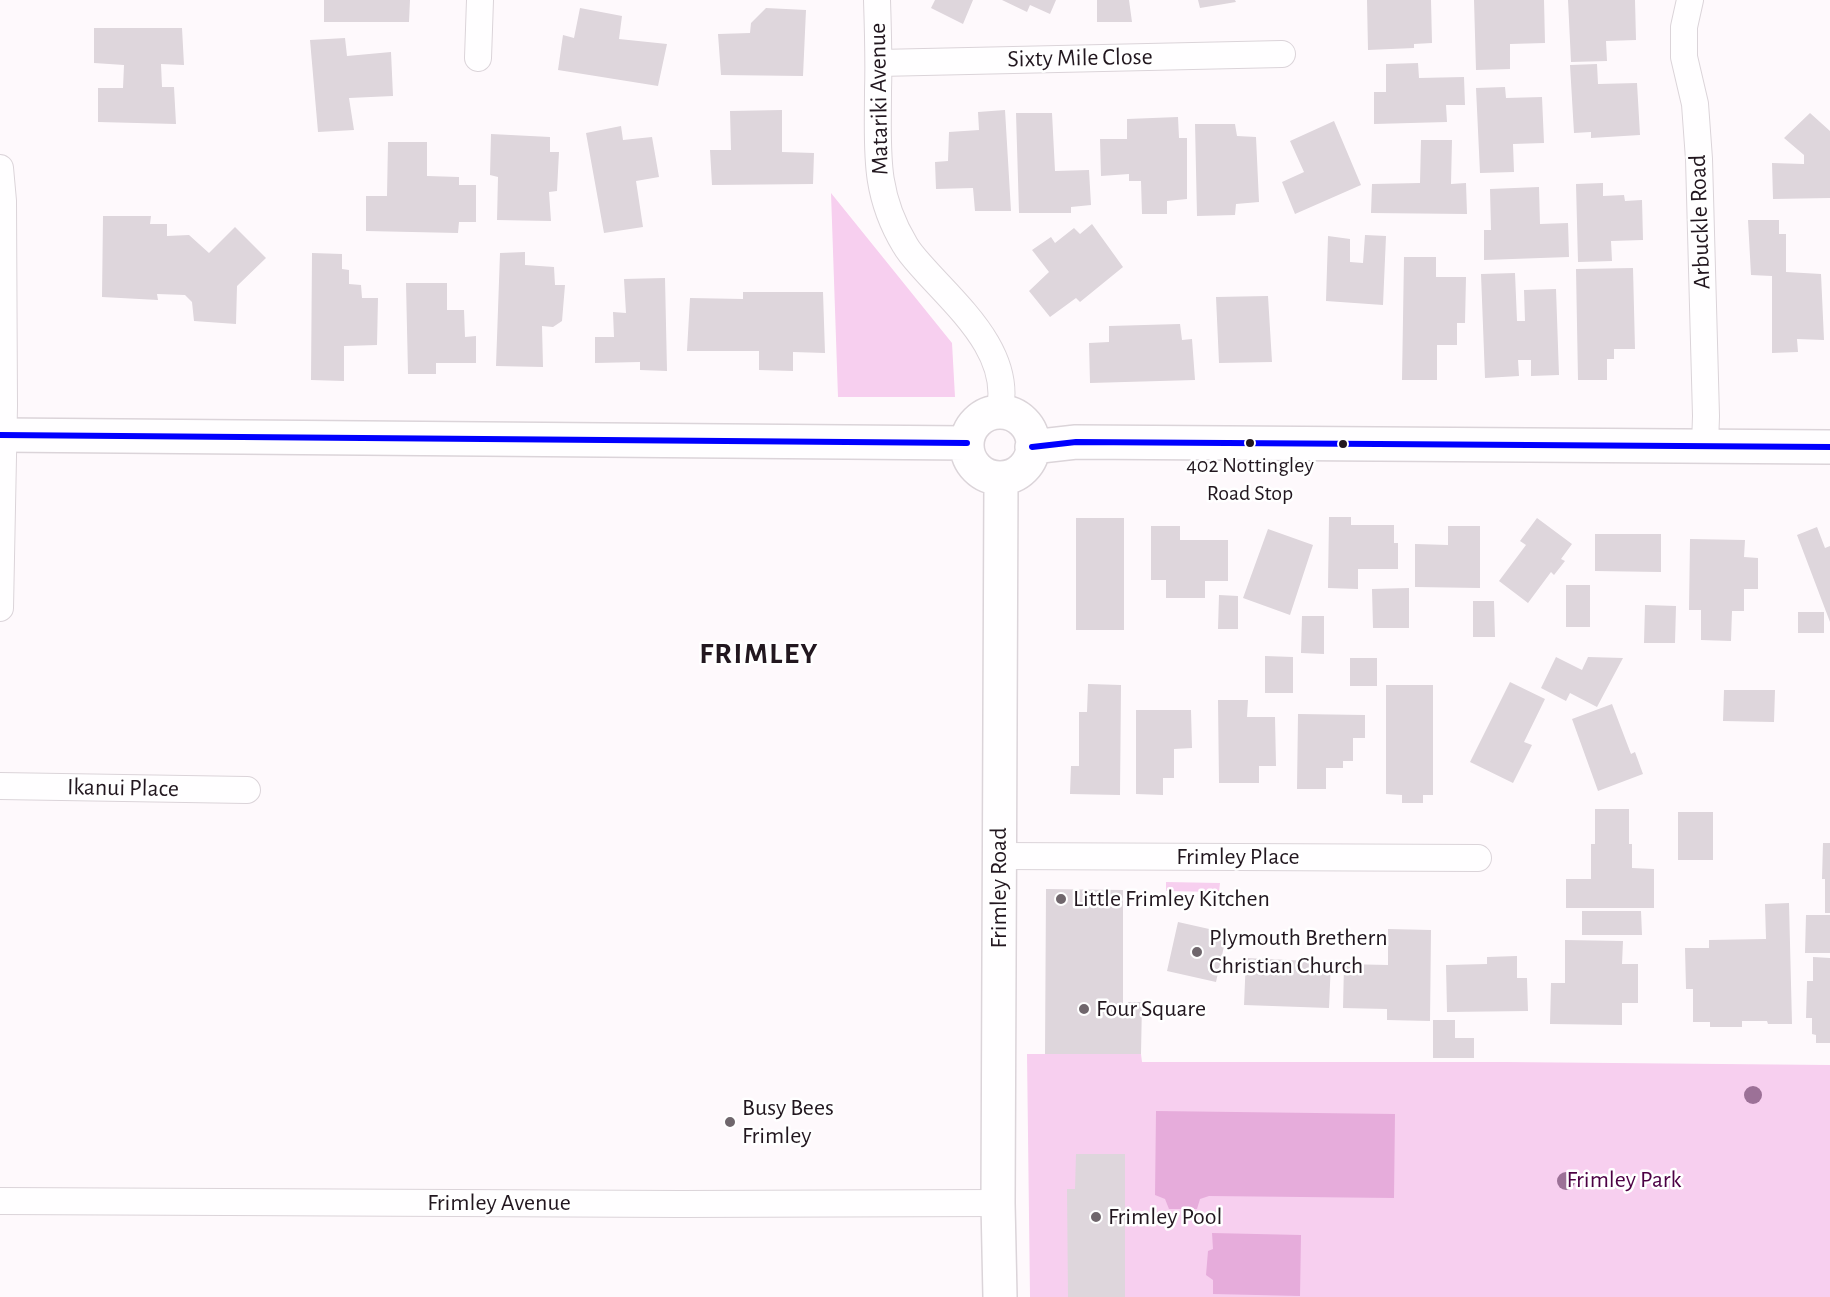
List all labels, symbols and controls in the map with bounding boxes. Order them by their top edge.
street label: Matariki Avenue [863,23,895,175]
street label: Sixty Mile Close [1007,42,1153,74]
street label: Arbuckle Road [1683,154,1717,290]
marker: 402 Nottingley Road Stop [1244,437,1256,449]
unlabelled marker [1337,438,1349,450]
place label: 402 Nottingley Road Stop [1186,452,1314,504]
district label: FRIMLEY [699,636,819,672]
street label: Ikanui Place [67,773,179,803]
street label: Frimley Road [985,827,1013,949]
street label: Frimley Place [1176,843,1300,871]
place label: Little Frimley Kitchen [1073,885,1270,913]
marker: Little Frimley Kitchen [1054,892,1068,906]
place label: Plymouth Brethern Christian Church [1209,924,1388,980]
marker: Plymouth Brethern Christian Church [1190,945,1204,959]
place label: Four Square [1096,995,1206,1023]
marker: Four Square [1077,1002,1091,1016]
place label: Busy Bees Frimley [742,1094,834,1150]
marker: Busy Bees Frimley [723,1115,737,1129]
park label: Frimley Park [1567,1166,1681,1194]
street label: Frimley Avenue [427,1189,571,1217]
place label: Frimley Pool [1108,1203,1222,1231]
marker: Frimley Pool [1089,1210,1103,1224]

